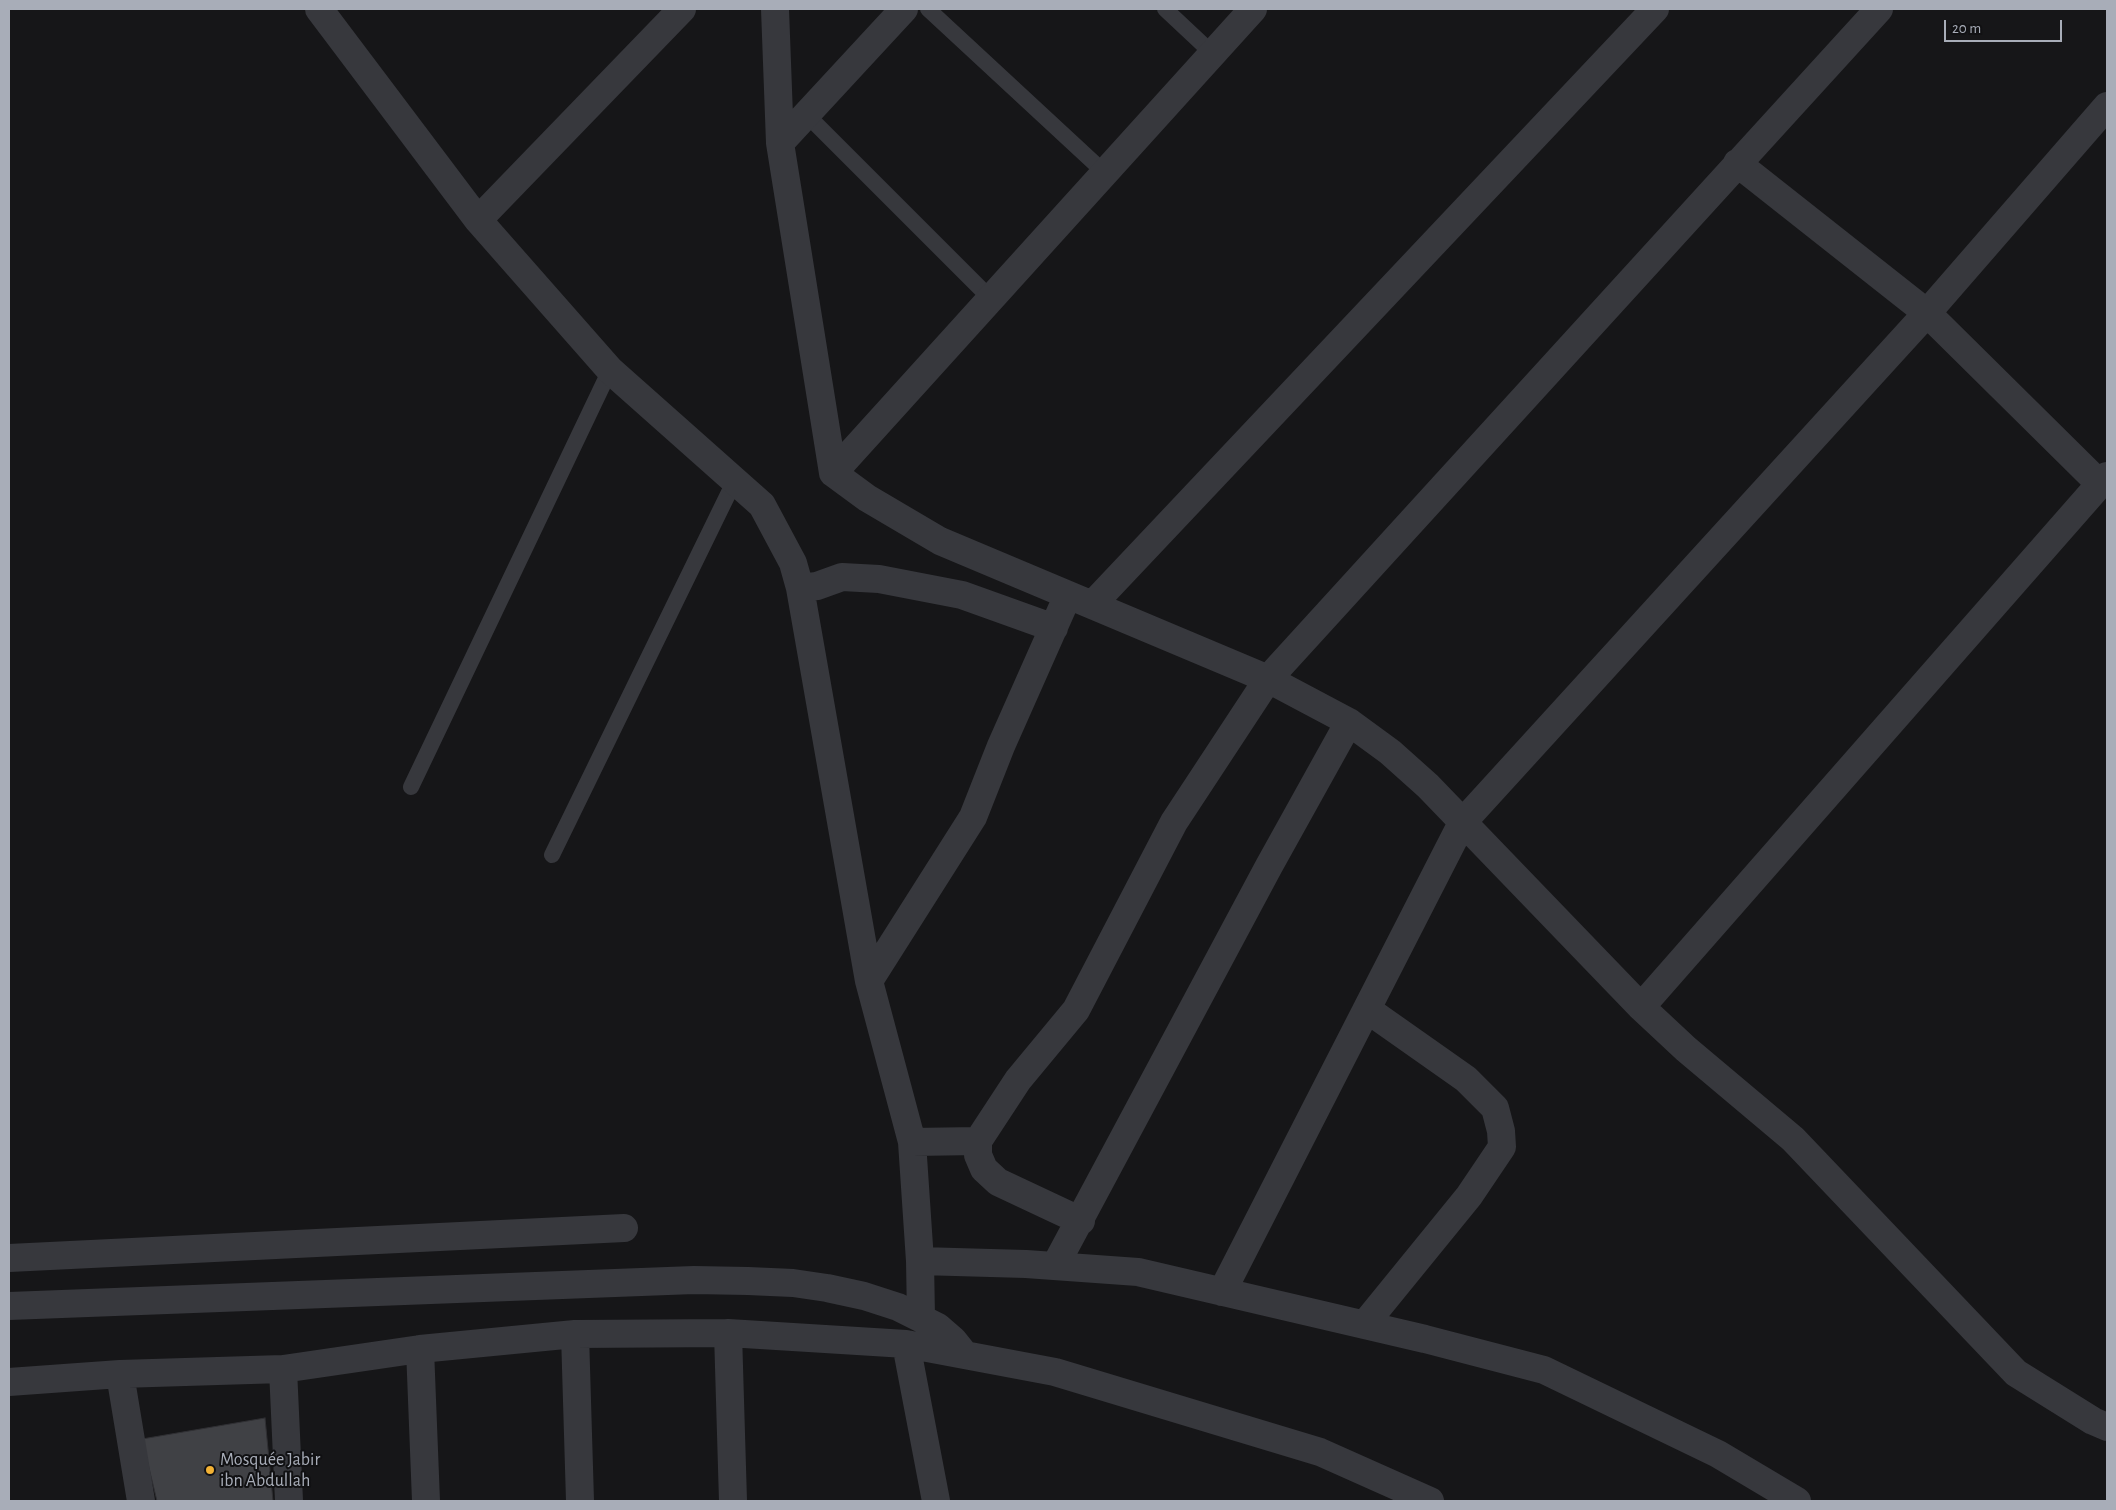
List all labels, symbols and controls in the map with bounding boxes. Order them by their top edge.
scale bar [1946,10,2064,42]
text: 20 m [1952,21,1981,36]
place label: Mosquée Jabir ibn Abdullah [220,1449,320,1492]
marker: Mosquée Jabir ibn Abdullah [204,1464,216,1476]

